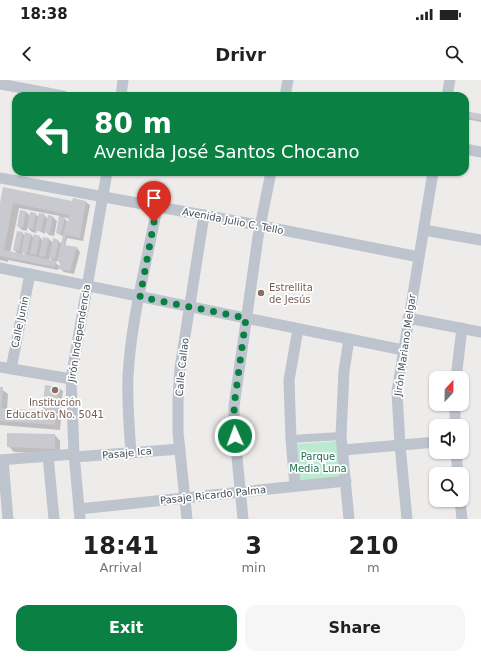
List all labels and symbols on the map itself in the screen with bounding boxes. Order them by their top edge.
pin [137,181,171,222]
street label: Avenida Julio C. Tello [181,206,285,236]
place label: Estrellita de Jesús [269,282,313,305]
street label: Jirón Independencia [66,283,92,384]
marker: Estrellita de Jesús [256,288,266,298]
street label: Jirón Mariano Melgar [392,292,418,398]
street label: Calle Junín [9,295,31,349]
street label: Calle Callao [173,337,191,397]
north arrow [429,371,469,411]
marker: Institución Educativa No. 5041 [50,385,60,395]
place label: Institución Educativa No. 5041 [6,397,104,420]
position arrow [214,415,256,457]
street label: Pasaje Ica [102,445,152,461]
park label: Parque Media Luna [289,451,347,474]
street label: Pasaje Ricardo Palma [159,484,267,506]

